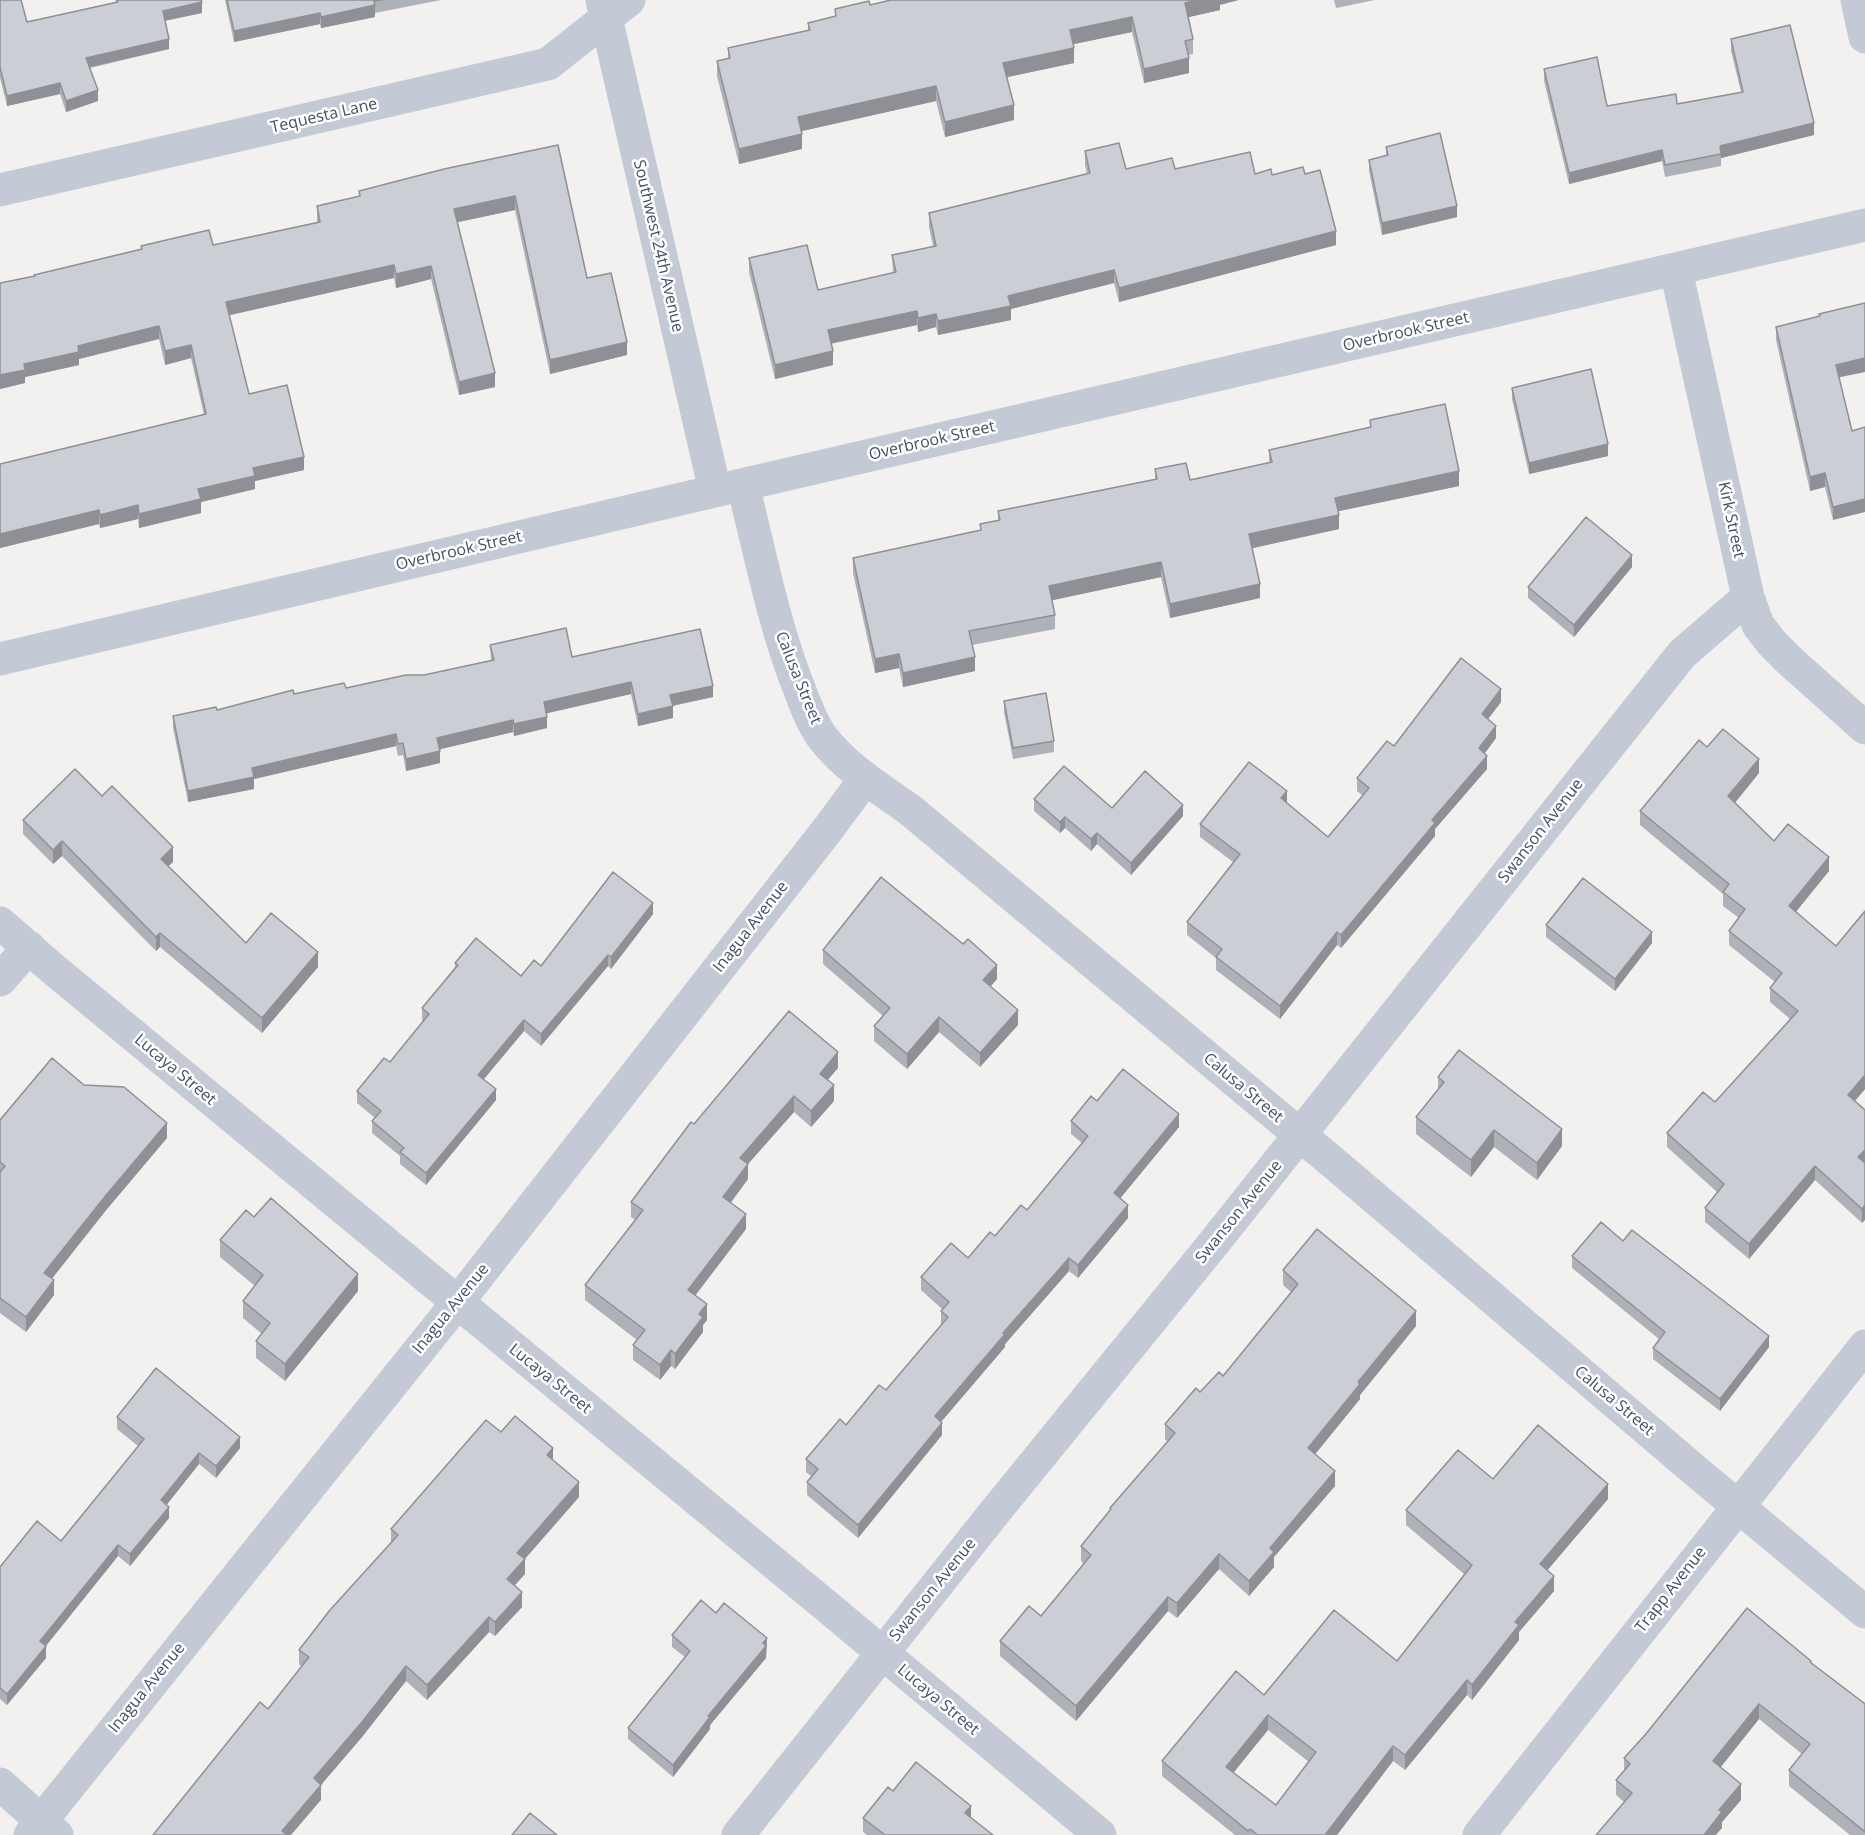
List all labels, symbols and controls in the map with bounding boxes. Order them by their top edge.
street label: Tequesta Lane [269,94,379,138]
street label: Southwest 24th Avenue [629,158,687,334]
street label: Overbrook Street [1341,308,1471,356]
street label: Overbrook Street [867,417,997,465]
street label: Kirk Street [1714,480,1748,560]
street label: Overbrook Street [394,527,524,575]
street label: Calusa Street [771,629,825,727]
street label: Swanson Avenue [1494,775,1588,887]
street label: Inagua Avenue [709,878,793,976]
street label: Lucaya Street [130,1030,220,1110]
street label: Calusa Street [1199,1049,1287,1127]
street label: Swanson Avenue [1192,1157,1286,1267]
street label: Inagua Avenue [409,1260,493,1358]
street label: Lucaya Street [505,1340,595,1418]
street label: Calusa Street [1570,1362,1658,1440]
street label: Swanson Avenue [886,1535,980,1645]
street label: Trapp Avenue [1632,1543,1710,1637]
street label: Inagua Avenue [105,1639,189,1737]
street label: Lucaya Street [893,1660,983,1740]

